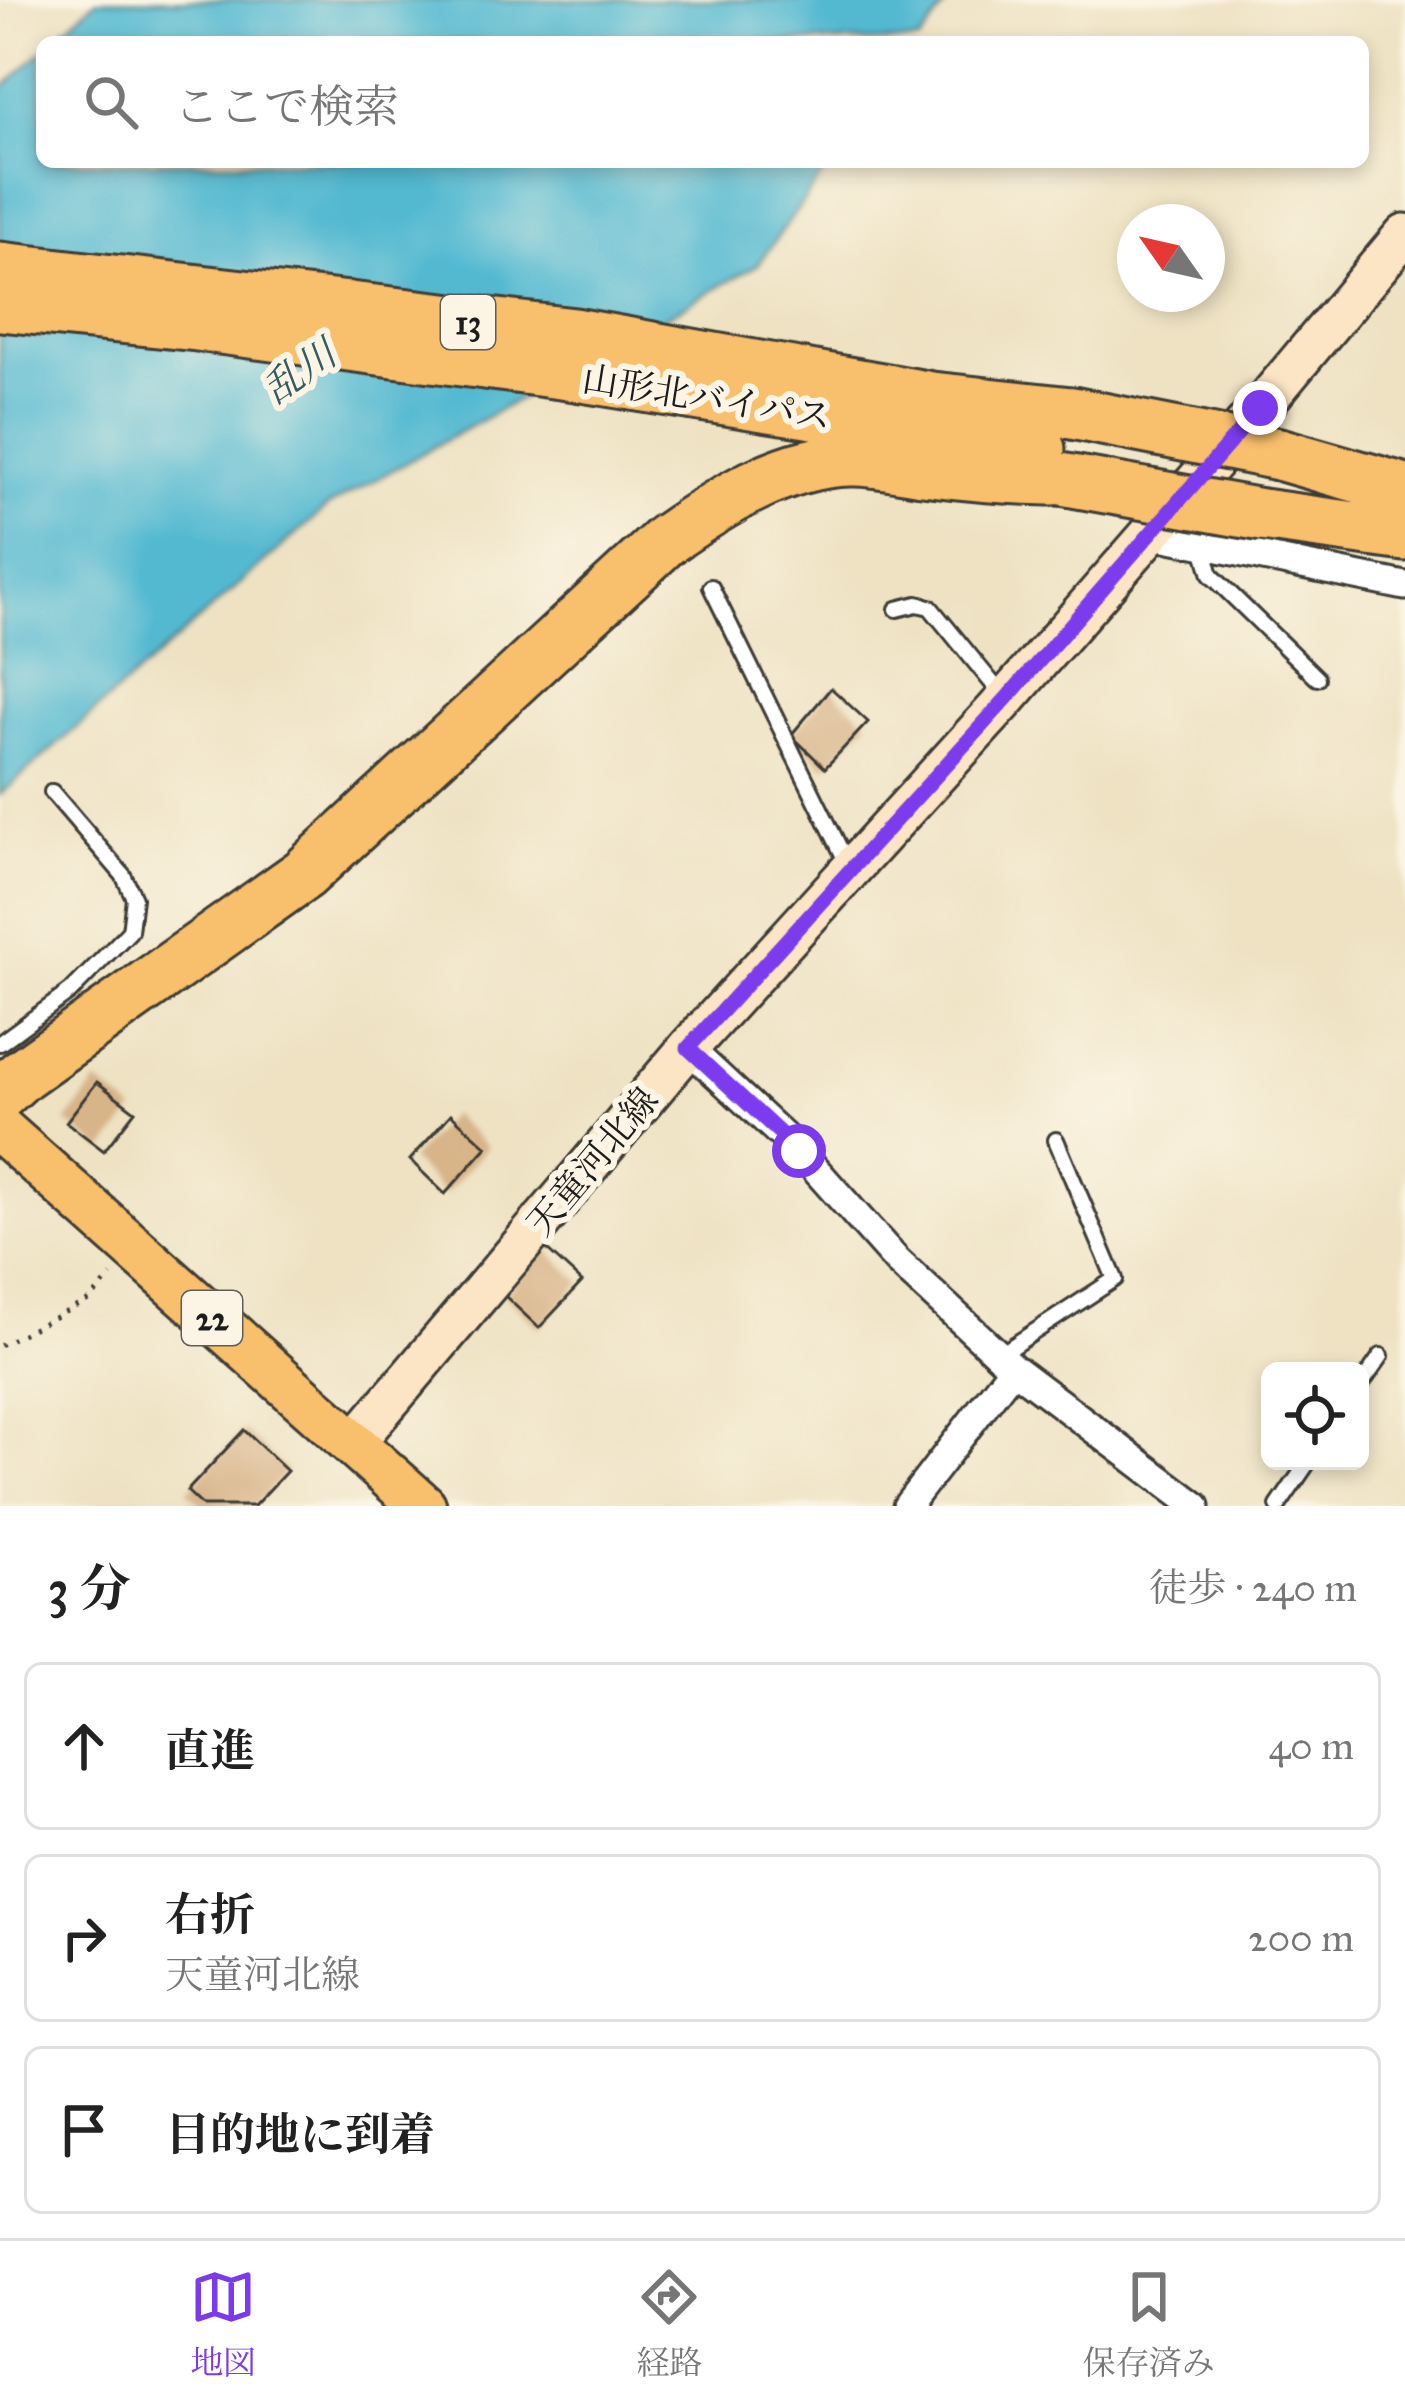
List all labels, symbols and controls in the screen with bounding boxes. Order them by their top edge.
search box [36,36,1369,168]
icon: search [78,69,144,135]
text: ここで検索 [174,79,399,134]
north arrow [1117,204,1225,312]
road number: 13 [441,295,495,349]
water label: 乱川 [254,328,349,414]
street label: 山形北バイパス [579,357,834,439]
route end [1233,381,1287,435]
street label: 天童河北線 [518,1079,667,1245]
route start [772,1124,826,1178]
road number: 22 [182,1291,242,1345]
map controls [1261,1362,1369,1470]
button: locate [1261,1362,1369,1470]
text: 3 分 [48,1558,130,1620]
text: 徒歩 · 240 m [1149,1564,1357,1612]
icon: ahead [51,1713,117,1779]
text: 40 m [1268,1722,1354,1770]
text: 直進 [165,1723,255,1778]
text: 右折 [165,1887,255,1942]
icon: right [51,1905,117,1971]
text: 200 m [1248,1914,1354,1962]
text: 天童河北線 [165,1951,360,1999]
icon: arrive [51,2097,117,2163]
text: 目的地に到着 [165,2107,435,2162]
tab: 地図 [190,2264,256,2383]
tab: 経路 [636,2264,702,2383]
tab: 保存済み [1083,2264,1215,2383]

